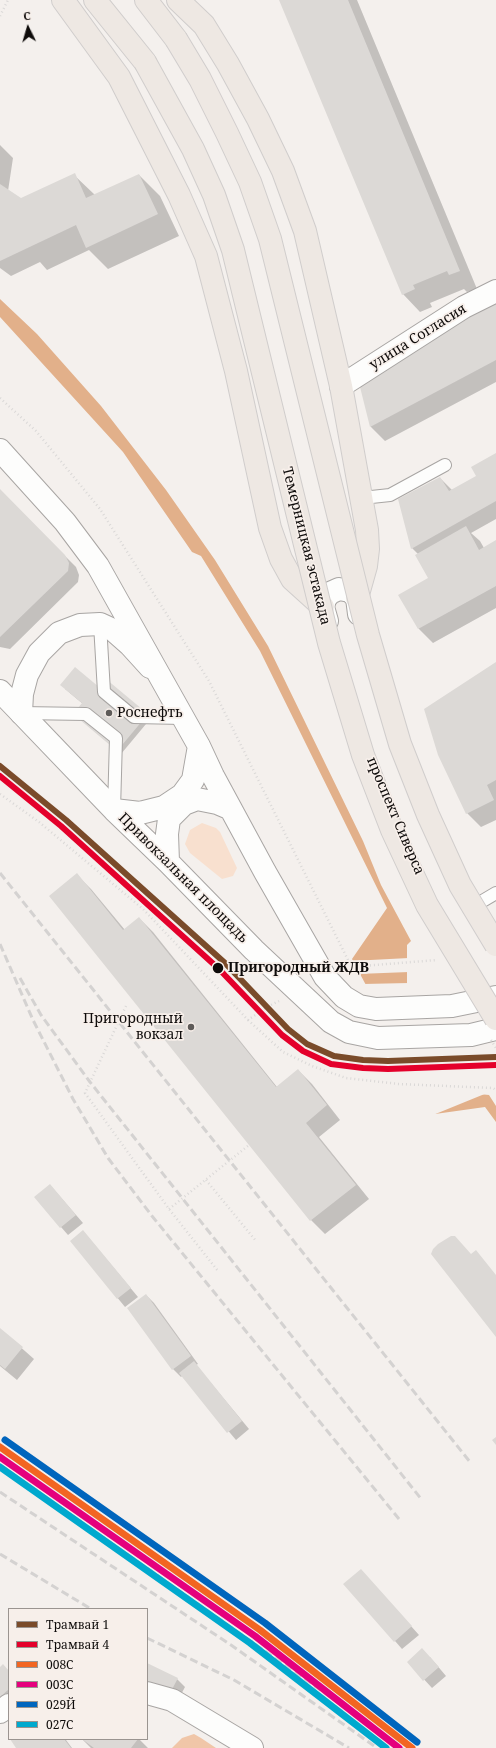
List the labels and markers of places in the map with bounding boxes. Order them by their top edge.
place label: Роснефть [117,705,182,721]
marker: Роснефть [104,708,114,718]
place label: Пригородный ЖДВ [228,960,369,976]
marker: Пригородный ЖДВ [211,961,225,975]
place label: Пригородный вокзал [83,1011,183,1044]
marker: Пригородный вокзал [186,1022,196,1032]

